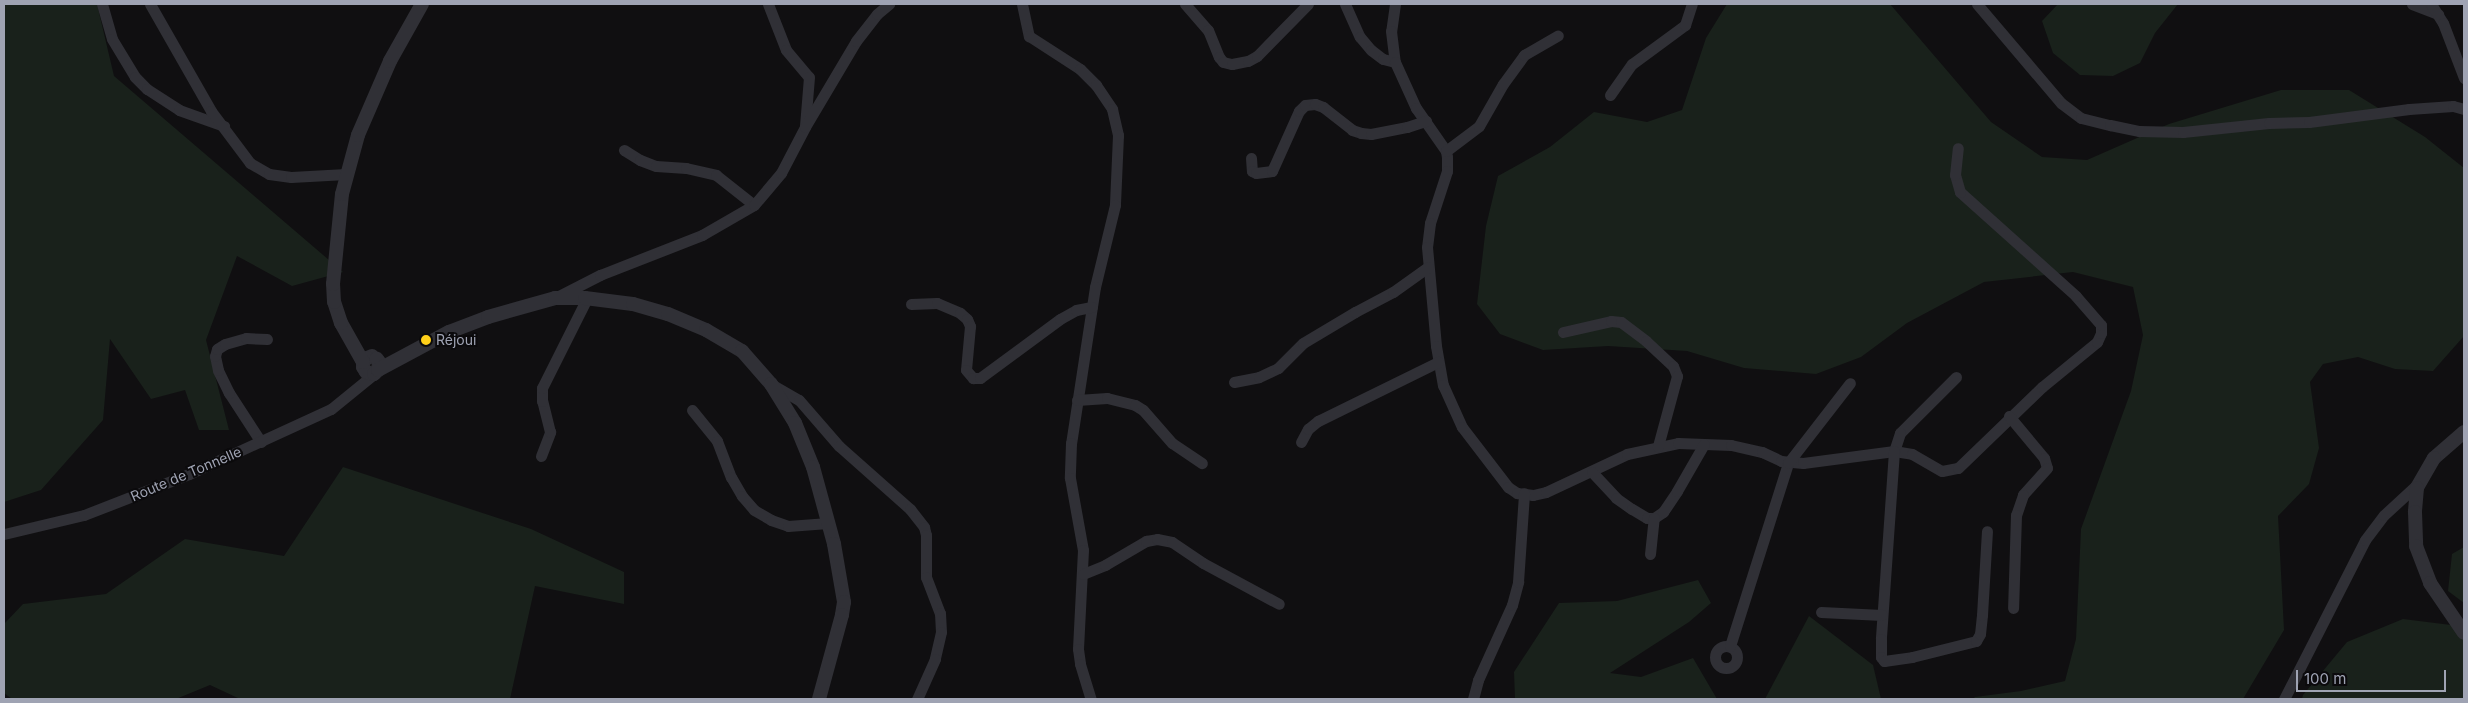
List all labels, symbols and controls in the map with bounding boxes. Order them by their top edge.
place label: Réjoui [436,332,476,348]
marker: Réjoui [420,334,432,346]
street label: Route de Tonnelle [128,443,244,505]
scale bar [2298,660,2448,692]
text: 100 m [2304,669,2346,688]

